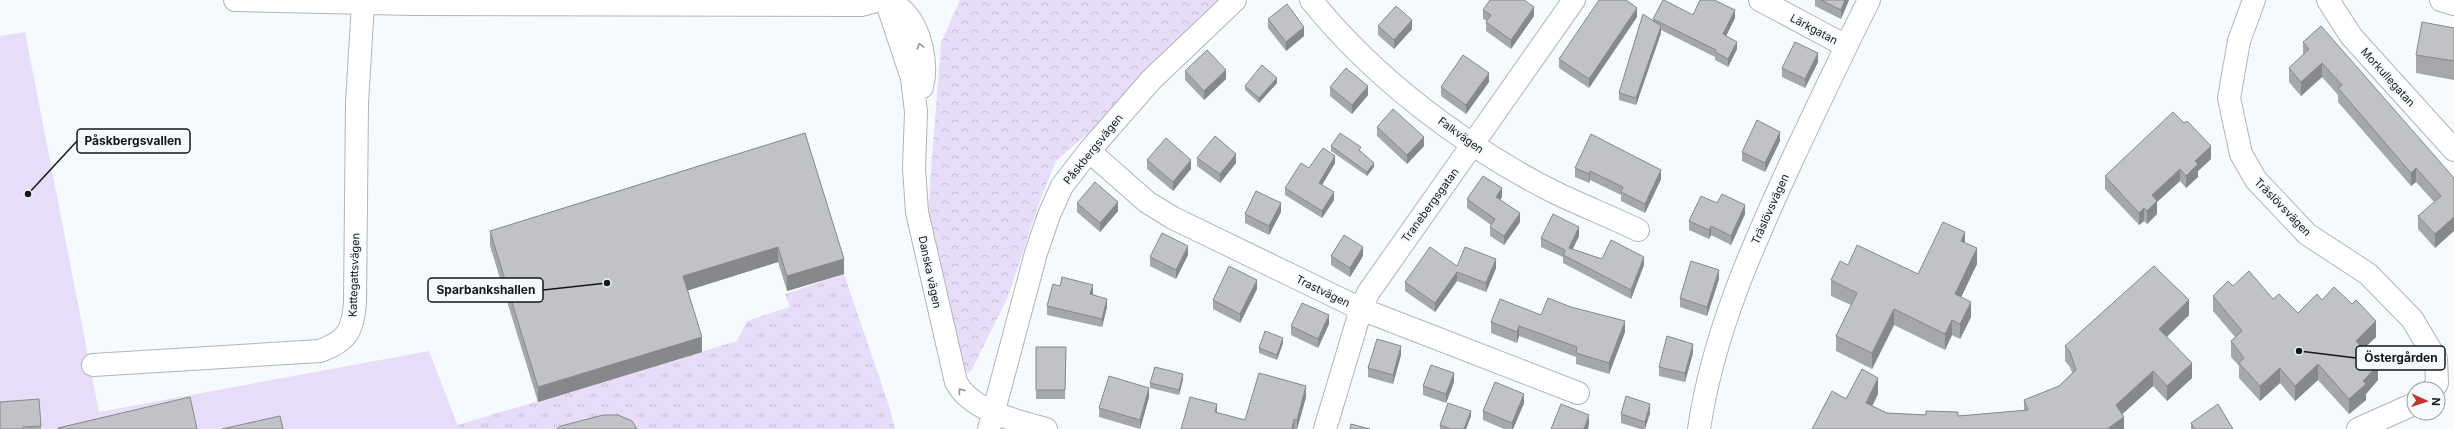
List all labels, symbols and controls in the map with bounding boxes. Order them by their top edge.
street label: Lärkgatan [1788,11,1840,47]
one-way arrow [916,43,925,50]
street label: Morkullegatan [2358,45,2418,109]
street label: Påskbergsvägen [1060,111,1126,187]
street label: Falkvägen [1435,114,1487,156]
callout: Påskbergsvallen [77,129,190,153]
text: Påskbergsvallen [84,133,182,148]
street label: Tranebergsgatan [1398,165,1462,245]
street label: Träslövsvägen [1748,172,1792,246]
street label: Träslövsvägen [2252,175,2314,239]
street label: Kattegattsvägen [346,233,362,317]
street label: Danska vägen [915,234,945,310]
street label: Trastvägen [1294,272,1352,310]
callout: Sparbankshallen [428,278,543,302]
text: Sparbankshallen [437,282,535,297]
callout: Östergården [2356,346,2445,370]
text: Östergården [2364,350,2438,365]
north arrow [2406,381,2446,421]
one-way arrow [959,389,966,396]
text: N [2429,397,2443,406]

